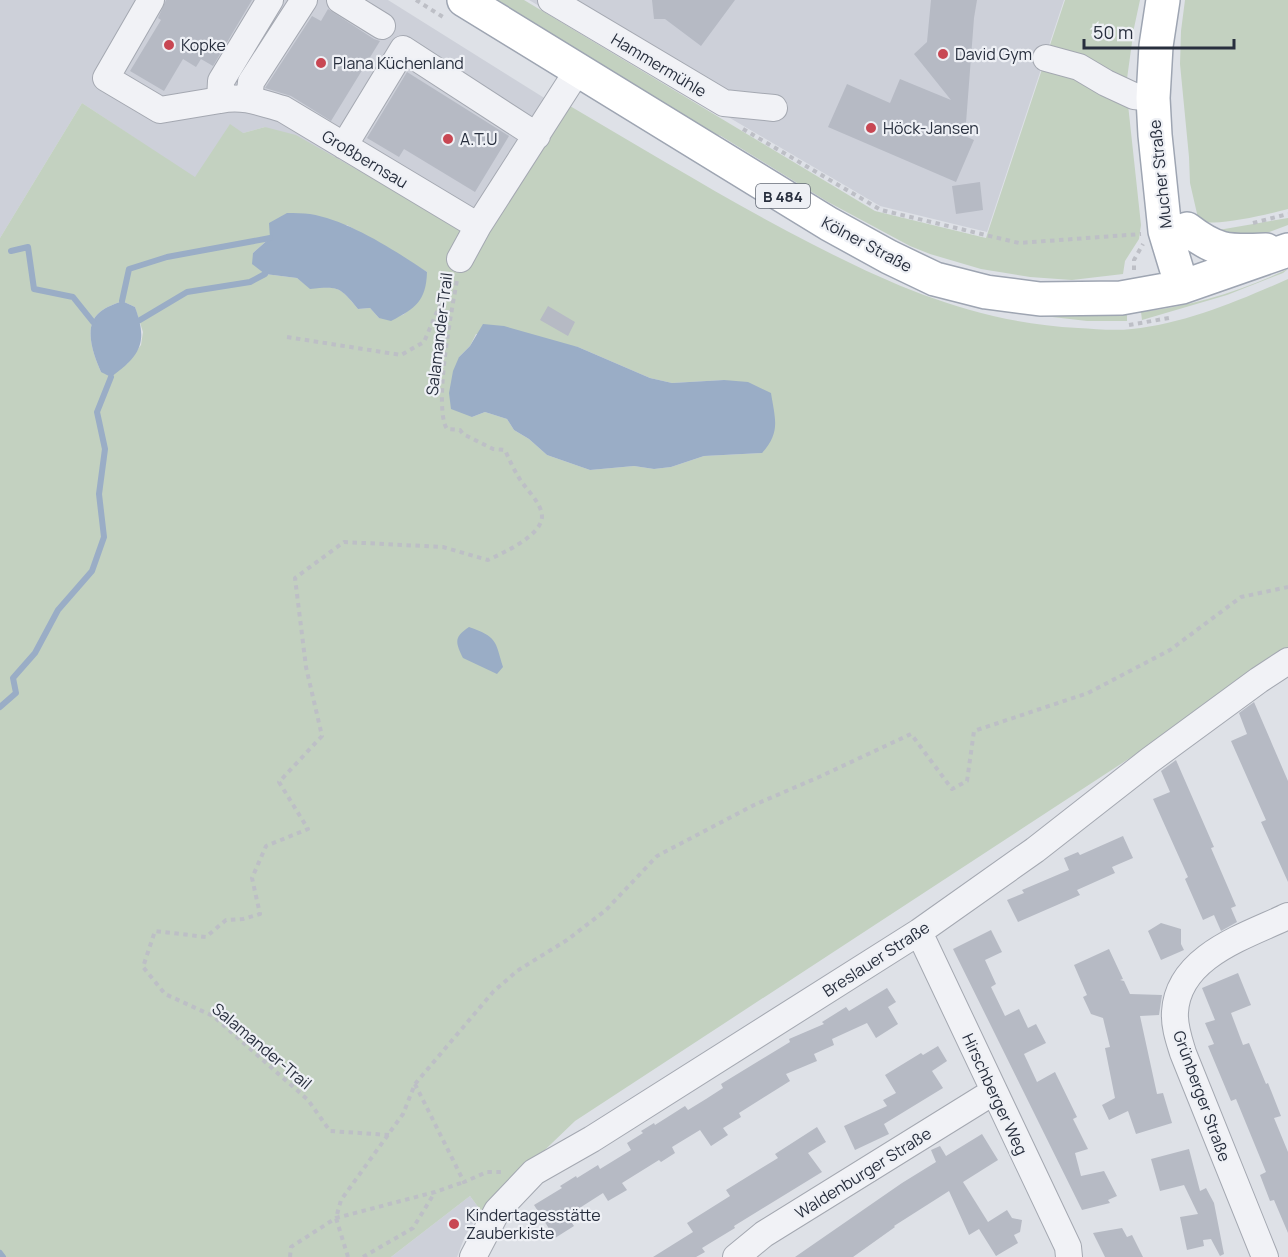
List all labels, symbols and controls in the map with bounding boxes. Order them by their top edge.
scale bar [1084,12,1234,50]
text: 50 m [1093,20,1133,44]
street label: Hammermühle [607,28,711,102]
place label: Kopke [181,34,226,56]
marker: Kopke [162,38,176,52]
place label: David Gym [955,43,1032,65]
marker: David Gym [936,47,950,61]
place label: Plana Küchenland [333,52,464,74]
marker: Plana Küchenland [314,56,328,70]
place label: Höck-Jansen [883,117,979,139]
street label: Mucher Straße [1143,119,1177,229]
marker: Höck-Jansen [864,121,878,135]
street label: Großbernsau [318,125,412,193]
place label: A.T.U [460,128,497,150]
marker: A.T.U [441,132,455,146]
road number: B 484 [756,184,810,208]
street label: Kölner Straße [818,211,916,277]
street label: Salamander-Trail [421,271,457,397]
street label: Breslauer Straße [818,916,934,1002]
street label: Salamander-Trail [207,998,317,1094]
street label: Grünberger Straße [1168,1028,1236,1164]
street label: Hirschberger Weg [957,1030,1033,1158]
street label: Waldenburger Straße [791,1122,935,1224]
place label: Kindertagesstätte Zauberkiste [466,1204,601,1244]
marker: Kindertagesstätte Zauberkiste [447,1217,461,1231]

